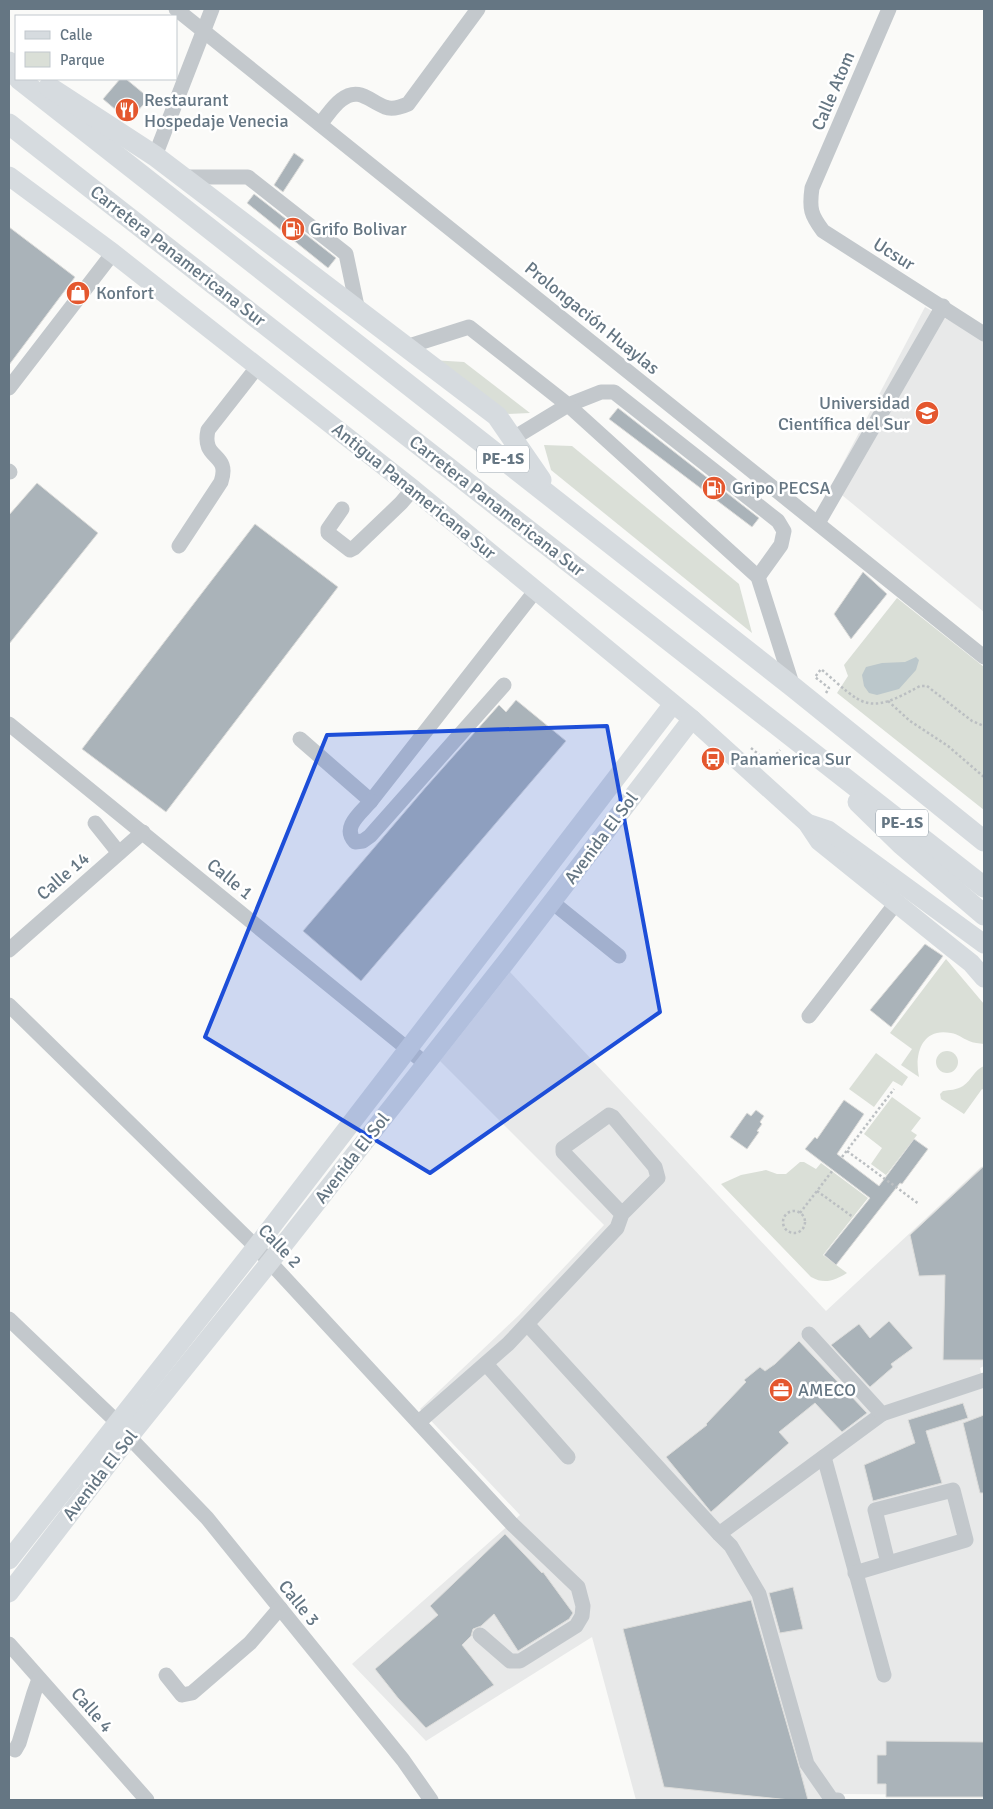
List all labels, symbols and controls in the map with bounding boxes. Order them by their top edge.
legend [15,15,178,80]
text: Calle [60,26,93,44]
street label: Calle Atom [807,48,859,134]
text: Parque [60,51,105,69]
place label: Restaurant Hospedaje Venecia [144,89,289,132]
restaurant icon: Restaurant Hospedaje Venecia [114,97,140,123]
street label: Carretera Panamericana Sur [86,181,270,332]
fuel station icon: Grifo Bolivar [280,216,306,242]
place label: Grifo Bolivar [310,218,407,240]
street label: Ucsur [869,233,919,275]
street label: Prolongación Huaylas [520,257,664,379]
shop icon: Konfort [65,280,91,306]
place label: Konfort [96,282,154,304]
place label: Universidad Científica del Sur [778,392,910,435]
school or university icon: Universidad Científica del Sur [914,400,940,426]
street label: Antigua Panamericana Sur [328,418,501,564]
street label: Carretera Panamericana Sur [405,431,589,582]
road number: PE-1S [477,446,529,472]
fuel station icon: Gripo PECSA [701,475,727,501]
place label: Gripo PECSA [732,477,831,499]
bus stop icon: Panamerica Sur [700,746,726,772]
place label: Panamerica Sur [730,748,851,770]
street label: Avenida El Sol [559,788,643,888]
road number: PE-1S [876,810,928,836]
street label: Calle 14 [32,847,94,905]
street label: Calle 1 [203,854,257,904]
street label: Avenida El Sol [310,1108,394,1208]
street label: Calle 2 [254,1219,306,1273]
office icon: AMECO [768,1377,794,1403]
place label: AMECO [798,1379,856,1401]
street label: Avenida El Sol [58,1425,142,1525]
street label: Calle 3 [274,1576,324,1630]
street label: Calle 4 [66,1683,118,1737]

